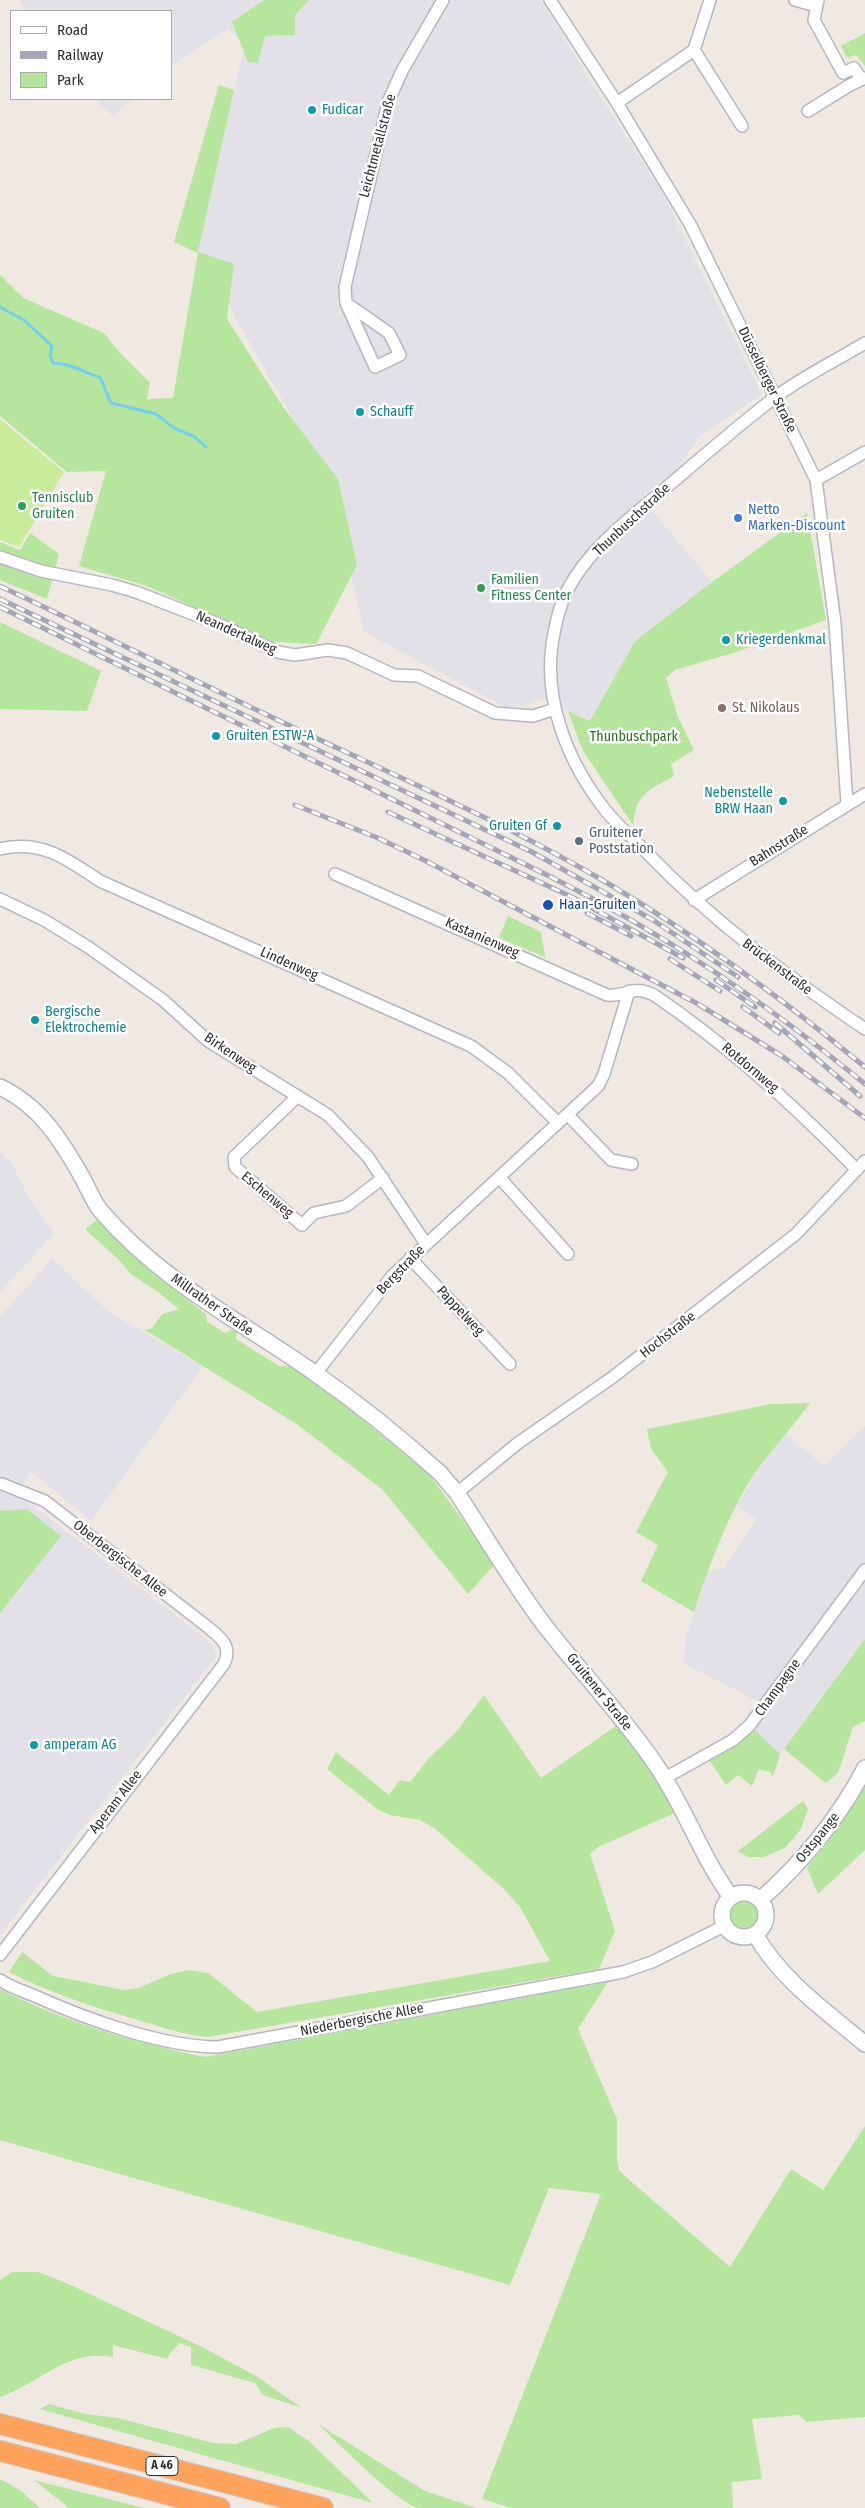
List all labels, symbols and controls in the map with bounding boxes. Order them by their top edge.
legend [10,10,172,100]
text: Road [57,21,88,39]
text: Railway [57,46,104,64]
text: Park [57,71,84,89]
street label: Leichtmetallstraße [356,92,400,200]
place label: Fudicar [322,102,364,118]
marker: Fudicar [306,104,318,116]
street label: Düsselberger Straße [734,324,800,436]
place label: Schauff [370,404,413,420]
marker: Schauff [354,406,366,418]
street label: Thunbuschstraße [590,480,674,560]
place label: Tennisclub Gruiten [32,490,93,522]
marker: Tennisclub Gruiten [16,500,28,512]
place label: Netto Marken-Discount [748,502,846,534]
marker: Netto Marken-Discount [732,512,744,524]
place label: Familien Fitness Center [491,572,571,604]
marker: Familien Fitness Center [475,582,487,594]
street label: Neandertalweg [193,608,279,658]
place label: Kriegerdenkmal [736,632,826,648]
marker: Kriegerdenkmal [720,634,732,646]
place label: St. Nikolaus [732,700,799,716]
marker: St. Nikolaus [716,702,728,714]
place label: Gruiten ESTW-A [226,728,314,744]
park label: Thunbuschpark [590,729,678,745]
marker: Gruiten ESTW-A [210,730,222,742]
place label: Nebenstelle BRW Haan [704,785,773,818]
marker: Nebenstelle BRW Haan [777,795,789,807]
place label: Gruiten Gf [489,818,547,834]
marker: Gruiten Gf [551,820,563,832]
street label: Bahnstraße [747,822,811,870]
place label: Gruitener Poststation [589,825,654,858]
marker: Gruitener Poststation [573,835,585,847]
place label: Haan-Gruiten [559,897,636,913]
marker: Haan-Gruiten [541,898,555,912]
street label: Kastanienweg [442,914,522,962]
street label: Brückenstraße [739,935,815,999]
street label: Lindenweg [257,944,321,984]
place label: Bergische Elektrochemie [45,1004,126,1036]
marker: Bergische Elektrochemie [29,1014,41,1026]
street label: Birkenweg [201,1029,259,1077]
street label: Rotdornweg [718,1039,782,1097]
street label: Eschenweg [238,1168,296,1222]
street label: Bergstraße [373,1242,429,1298]
street label: Millrather Straße [168,1270,256,1340]
street label: Pappelweg [433,1283,487,1339]
street label: Hochstraße [637,1308,699,1362]
street label: Oberbergische Allee [69,1517,171,1601]
street label: Gruitener Straße [563,1650,635,1734]
street label: Champagne [752,1656,804,1720]
place label: amperam AG [44,1737,117,1753]
marker: amperam AG [28,1739,40,1751]
street label: Aperam Allee [86,1767,146,1837]
street label: Ostspange [793,1809,843,1867]
street label: Niederbergische Allee [299,2000,425,2040]
road number: A 46 [146,2456,178,2476]

